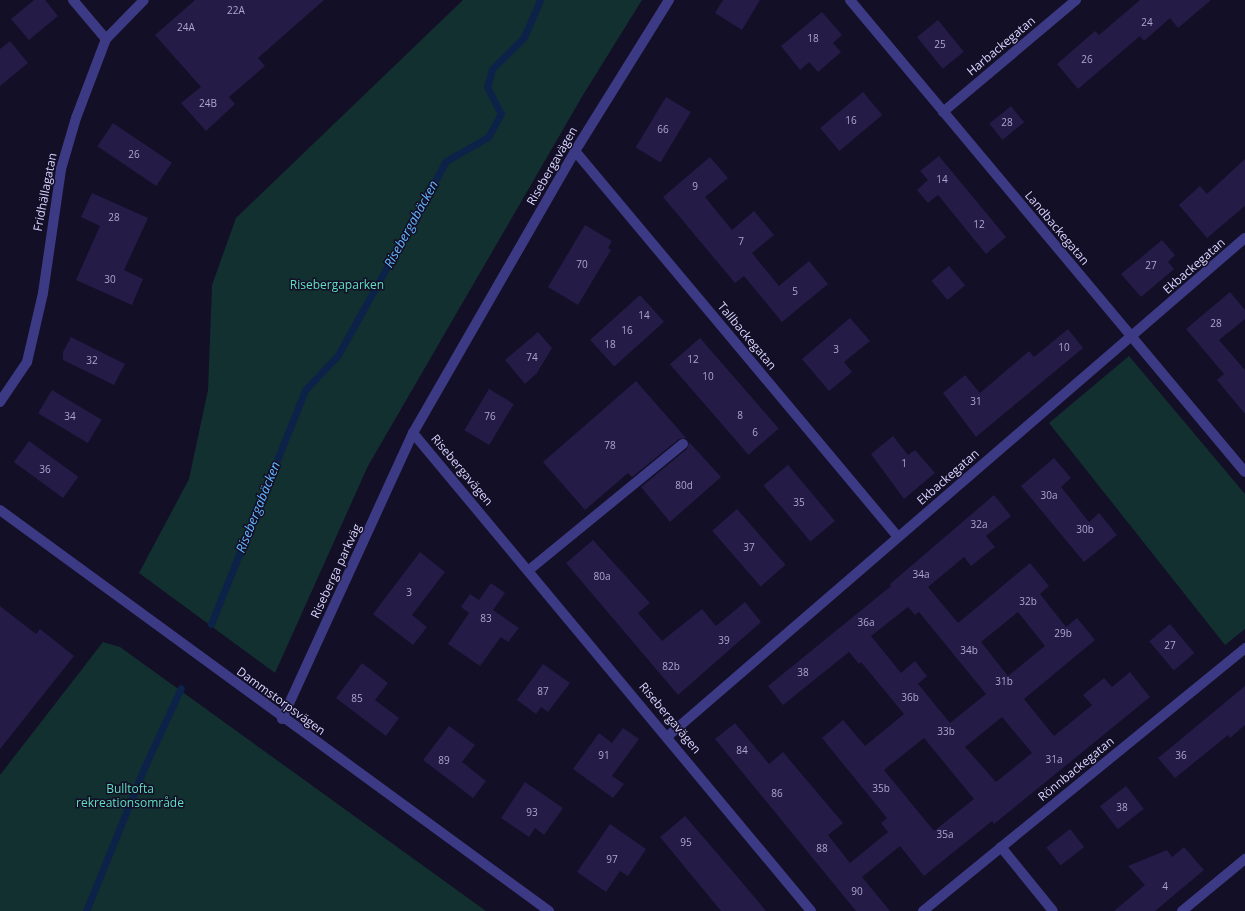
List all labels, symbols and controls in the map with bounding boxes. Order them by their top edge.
house number: 22A [227,5,245,17]
street label: Harbackegatan [964,13,1038,79]
house number: 24 [1141,17,1153,29]
house number: 24A [177,22,195,34]
house number: 18 [807,33,819,45]
house number: 25 [934,39,946,51]
house number: 26 [1081,54,1093,66]
house number: 24B [199,98,217,110]
house number: 16 [845,115,857,127]
house number: 28 [1001,117,1013,129]
street label: Risebergavägen [524,124,580,208]
house number: 66 [657,124,669,136]
house number: 26 [128,149,140,161]
street label: Fridhällagatan [30,152,60,232]
house number: 14 [936,174,948,186]
water label: Risebergabäcken [381,178,441,270]
house number: 9 [692,181,698,193]
street label: Landbackegatan [1022,188,1092,268]
house number: 28 [108,212,120,224]
house number: 12 [973,219,985,231]
street label: Ekbackegatan [1160,235,1228,297]
house number: 7 [738,236,744,248]
house number: 70 [576,259,588,271]
house number: 27 [1145,260,1157,272]
house number: 30 [104,274,116,286]
park label: Risebergaparken [290,278,384,292]
house number: 5 [792,286,798,298]
street label: Tallbackegatan [715,299,779,373]
house number: 14 [638,310,650,322]
house number: 28 [1210,318,1222,330]
house number: 16 [621,325,633,337]
house number: 18 [604,339,616,351]
house number: 10 [1058,342,1070,354]
house number: 3 [833,344,839,356]
house number: 74 [526,352,538,364]
house number: 12 [687,354,699,366]
house number: 32 [86,355,98,367]
house number: 10 [702,371,714,383]
house number: 31 [970,396,982,408]
house number: 8 [737,410,743,422]
house number: 34 [64,411,76,423]
house number: 76 [484,411,496,423]
house number: 6 [752,427,758,439]
street label: Risebergavägen [428,432,496,508]
house number: 78 [604,440,616,452]
street label: Ekbackegatan [914,446,982,508]
house number: 1 [901,458,907,470]
water label: Risebergabäcken [233,459,283,555]
house number: 36 [39,464,51,476]
house number: 80d [675,480,693,492]
house number: 30a [1041,490,1057,502]
house number: 35 [793,497,805,509]
house number: 32a [971,519,987,531]
street label: Riseberga parkväg [308,521,364,621]
house number: 30b [1076,524,1094,536]
house number: 37 [743,542,755,554]
house number: 34a [913,569,929,581]
house number: 80a [594,571,610,583]
house number: 3 [406,587,412,599]
house number: 32b [1019,596,1037,608]
house number: 83 [480,613,492,625]
house number: 36a [858,617,874,629]
house number: 29b [1054,628,1072,640]
house number: 39 [718,635,730,647]
house number: 27 [1164,640,1176,652]
house number: 34b [960,645,978,657]
house number: 82b [662,661,680,673]
street label: Dammstorpsvägen [234,664,328,738]
house number: 38 [797,667,809,679]
house number: 31b [995,676,1013,688]
street label: Risebergavägen [636,680,704,756]
house number: 87 [537,686,549,698]
house number: 36b [901,692,919,704]
house number: 85 [351,693,363,705]
house number: 33b [937,726,955,738]
street label: Rönnbackegatan [1035,734,1117,804]
house number: 84 [736,745,748,757]
house number: 91 [598,750,610,762]
house number: 36 [1175,750,1187,762]
house number: 31a [1046,754,1062,766]
house number: 89 [438,755,450,767]
park label: Bulltofta rekreationsområde [76,782,184,810]
house number: 35b [872,783,890,795]
house number: 86 [771,788,783,800]
house number: 38 [1116,802,1128,814]
house number: 93 [526,807,538,819]
house number: 35a [937,829,953,841]
house number: 95 [680,837,692,849]
house number: 88 [816,843,828,855]
house number: 97 [606,854,618,866]
house number: 4 [1162,881,1168,893]
house number: 90 [851,886,863,898]

